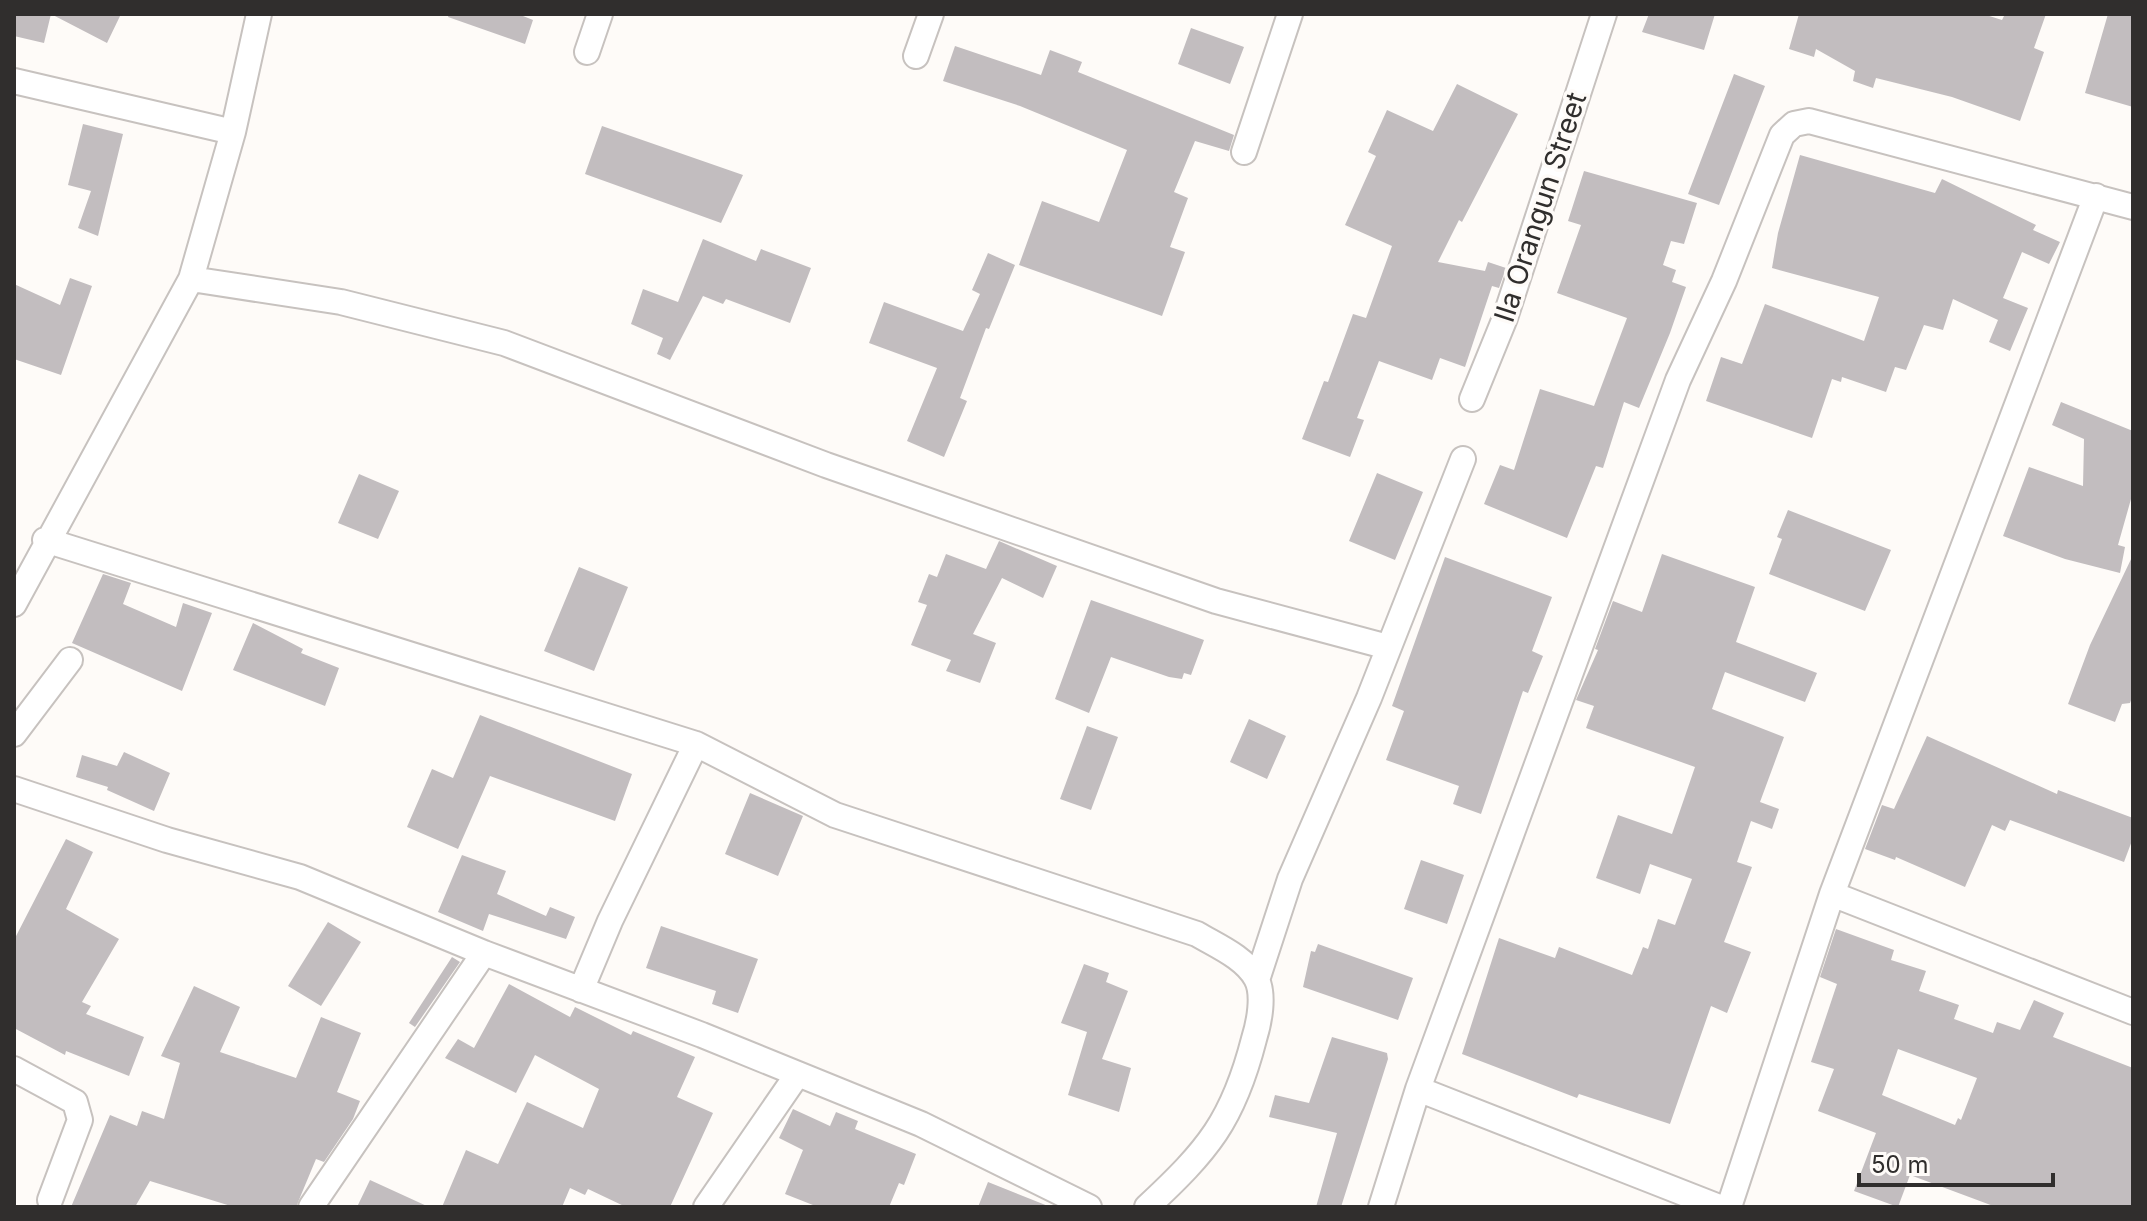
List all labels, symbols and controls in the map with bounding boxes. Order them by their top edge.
street label: Ila Orangun Street [1487,88,1593,326]
scale bar [1859,1137,2053,1187]
text: 50 m [1871,1150,1929,1179]

